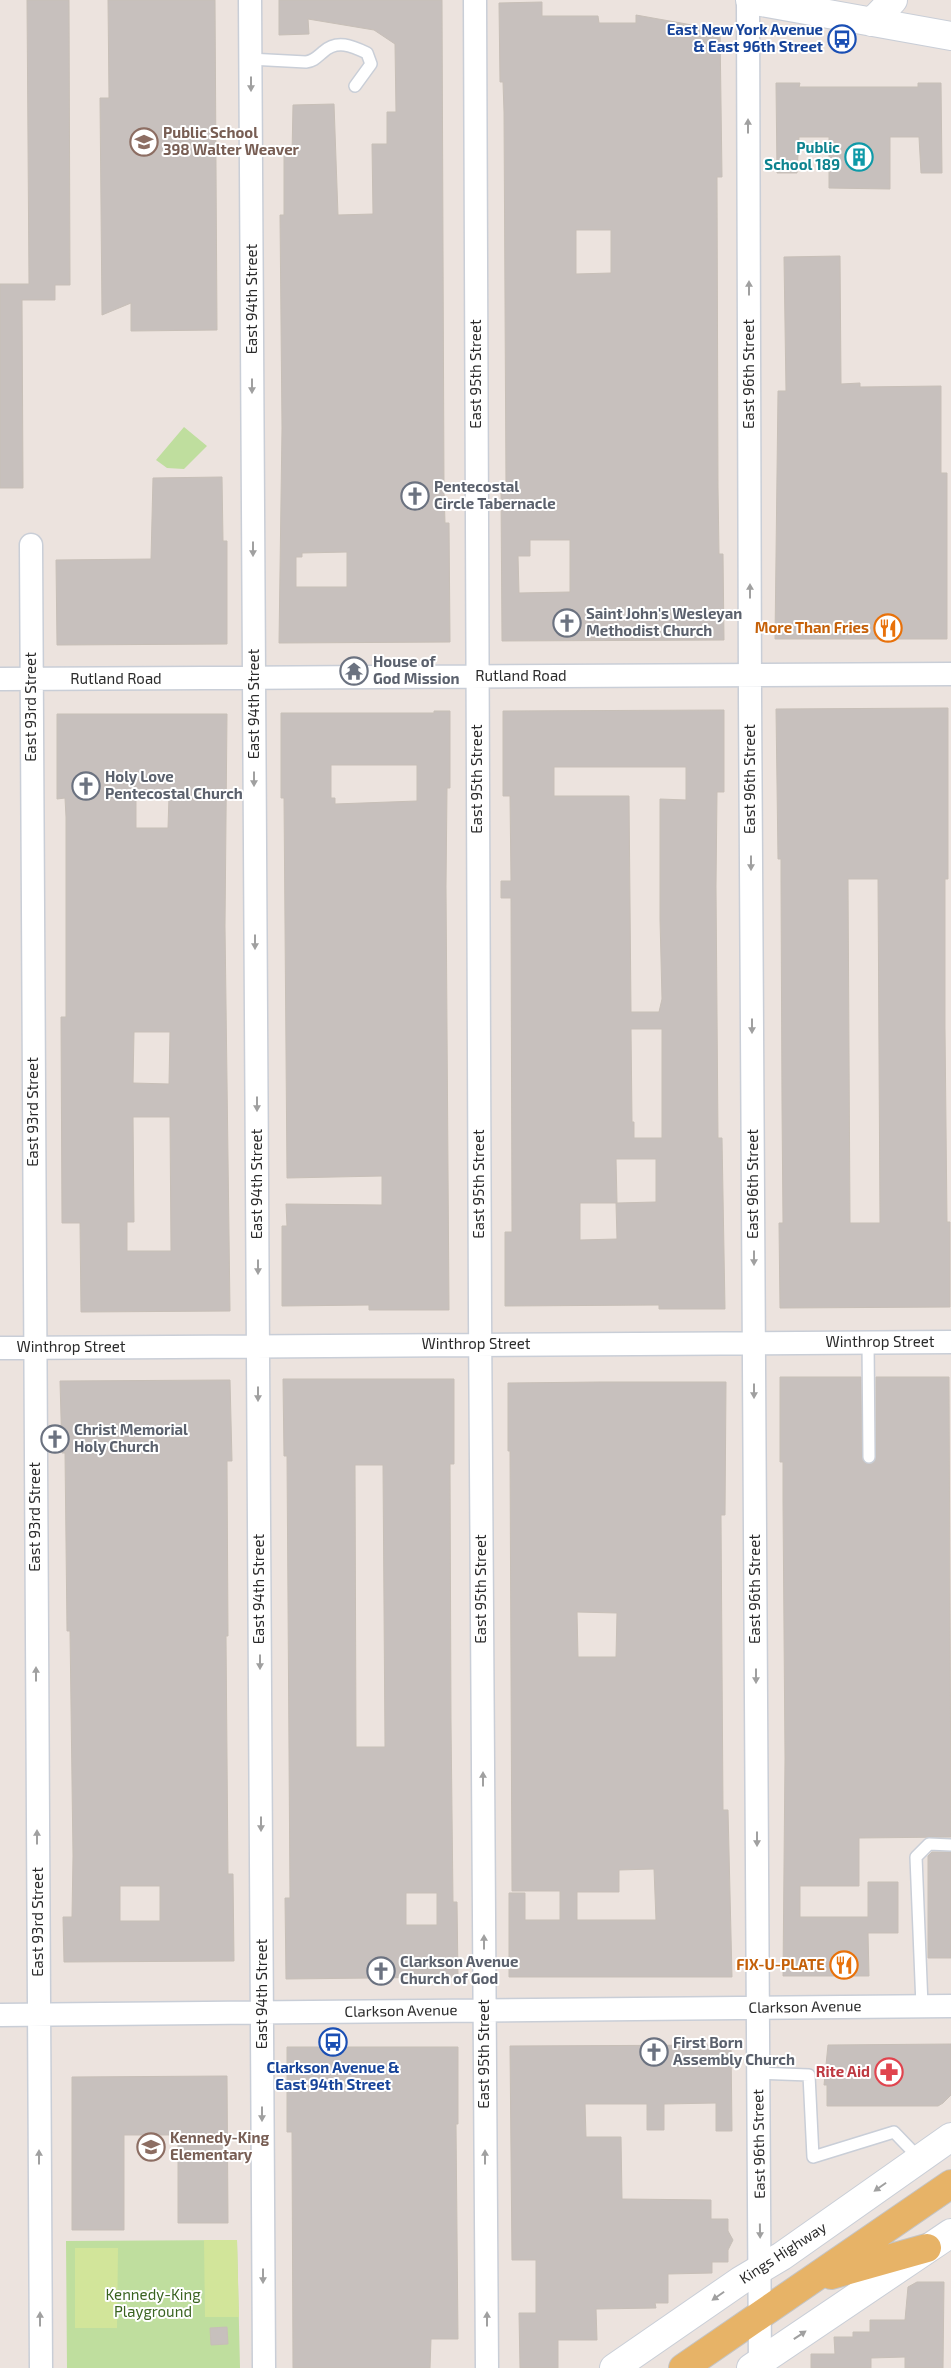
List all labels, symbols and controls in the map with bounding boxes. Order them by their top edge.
place label: East New York Avenue & East 96th Street [667,20,823,55]
bus stop icon: East New York Avenue & East 96th Street [827,24,857,54]
one-way arrow [247,76,255,92]
one-way arrow [744,118,752,134]
place label: Public School 398 Walter Weaver [163,123,300,158]
school or university icon: Public School 398 Walter Weaver [129,127,159,157]
place label: Public School 189 [764,138,840,173]
building icon: Public School 189 [844,142,874,172]
street label: East 94th Street [242,243,260,354]
one-way arrow [745,280,753,296]
street label: East 95th Street [466,319,484,429]
street label: East 96th Street [739,319,757,429]
one-way arrow [248,378,256,394]
place label: Pentecostal Circle Tabernacle [434,477,556,512]
church icon: Pentecostal Circle Tabernacle [400,481,430,511]
one-way arrow [249,541,257,557]
one-way arrow [745,583,753,599]
place label: Saint John's Wesleyan Methodist Church [586,604,742,639]
church icon: Saint John's Wesleyan Methodist Church [552,608,582,638]
restaurant icon: More Than Fries [873,613,903,643]
place label: More Than Fries [755,618,869,636]
street label: East 94th Street [244,648,262,759]
street label: East 93rd Street [21,652,39,762]
place label: House of God Mission [373,652,460,687]
temple icon: House of God Mission [339,656,369,686]
street label: Rutland Road [475,666,567,684]
street label: Rutland Road [70,669,162,687]
street label: East 95th Street [467,724,485,834]
street label: East 96th Street [740,724,758,834]
place label: Holy Love Pentecostal Church [105,767,243,802]
church icon: Holy Love Pentecostal Church [71,771,101,801]
one-way arrow [250,771,258,787]
one-way arrow [747,856,755,872]
one-way arrow [252,934,260,950]
one-way arrow [748,1018,756,1034]
street label: East 93rd Street [23,1057,41,1167]
one-way arrow [253,1096,261,1112]
street label: East 94th Street [247,1128,265,1239]
street label: East 95th Street [469,1129,487,1239]
street label: East 96th Street [743,1129,761,1239]
one-way arrow [750,1251,758,1267]
one-way arrow [254,1259,262,1275]
street label: Winthrop Street [825,1332,935,1350]
street label: Winthrop Street [421,1334,531,1352]
street label: Winthrop Street [16,1337,126,1355]
one-way arrow [750,1384,758,1400]
one-way arrow [254,1386,262,1402]
place label: Christ Memorial Holy Church [74,1420,188,1456]
church icon: Christ Memorial Holy Church [40,1424,70,1454]
street label: East 93rd Street [25,1462,43,1572]
street label: East 94th Street [249,1533,267,1644]
street label: East 95th Street [471,1534,489,1644]
street label: East 96th Street [745,1534,763,1644]
one-way arrow [256,1654,264,1670]
one-way arrow [32,1666,40,1682]
one-way arrow [752,1669,760,1685]
one-way arrow [479,1771,487,1787]
one-way arrow [257,1816,265,1832]
one-way arrow [33,1829,41,1845]
one-way arrow [753,1831,761,1847]
street label: East 93rd Street [28,1867,46,1977]
one-way arrow [480,1934,488,1950]
street label: East 94th Street [252,1938,270,2049]
restaurant icon: FIX-U-PLATE [829,1950,859,1980]
place label: Clarkson Avenue Church of God [400,1952,518,1987]
place label: FIX-U-PLATE [736,1955,825,1973]
church icon: Clarkson Avenue Church of God [366,1956,396,1986]
street label: Clarkson Avenue [748,1996,862,2016]
street label: East 95th Street [474,1999,492,2109]
street label: Clarkson Avenue [344,2000,458,2020]
bus stop icon: Clarkson Avenue & East 94th Street [318,2027,348,2057]
place label: First Born Assembly Church [673,2033,795,2069]
church icon: First Born Assembly Church [639,2037,669,2067]
pharmacy icon: Rite Aid [874,2057,904,2087]
place label: Clarkson Avenue & East 94th Street [266,2058,400,2093]
place label: Rite Aid [816,2062,870,2080]
street label: East 96th Street [748,2089,768,2199]
one-way arrow [259,2106,267,2122]
place label: Kennedy-King Elementary [170,2128,269,2164]
school or university icon: Kennedy-King Elementary [136,2132,166,2162]
one-way arrow [35,2149,43,2165]
one-way arrow [481,2149,489,2165]
one-way arrow [873,2182,887,2192]
street label: Kings Highway [736,2217,829,2287]
one-way arrow [756,2224,764,2240]
one-way arrow [259,2269,267,2285]
park label: Kennedy-King Playground [105,2285,201,2320]
one-way arrow [712,2291,725,2301]
one-way arrow [36,2311,44,2327]
one-way arrow [483,2311,491,2327]
one-way arrow [793,2330,807,2340]

